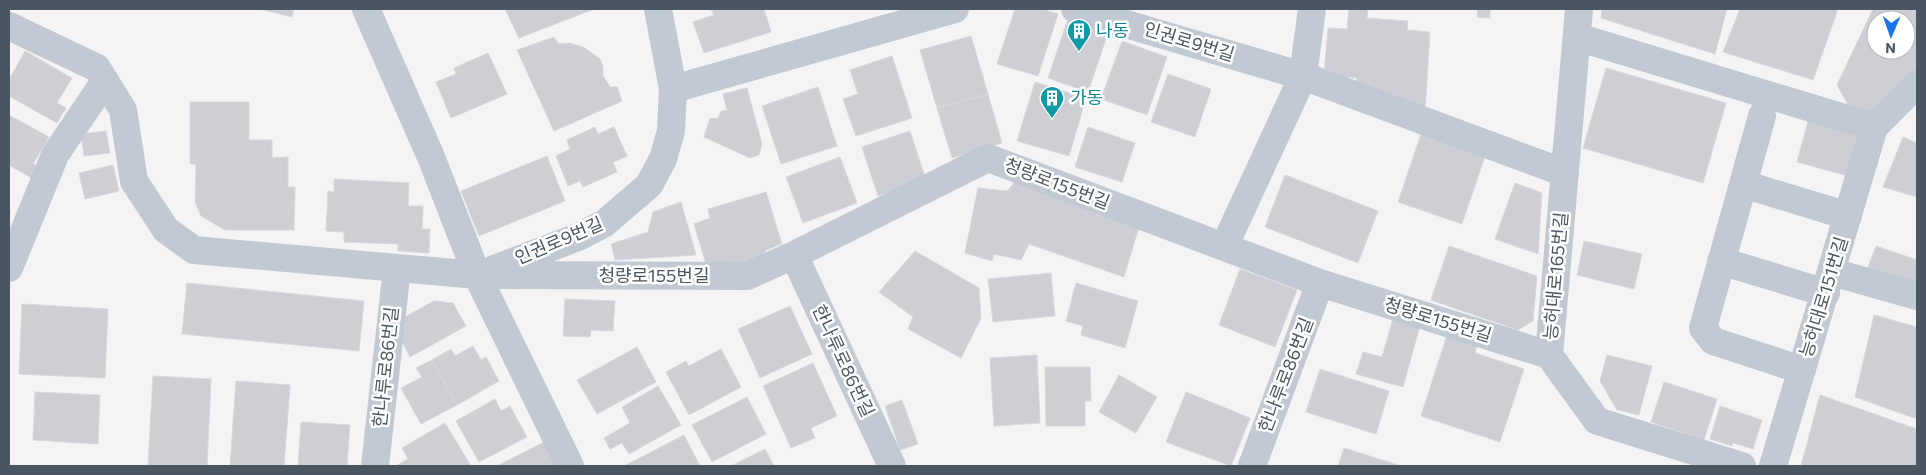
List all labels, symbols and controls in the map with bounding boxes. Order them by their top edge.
north arrow [1866,10,1916,60]
street label: 인권로9번길 [1141,17,1237,65]
building icon: 나동 [1066,18,1092,52]
place label: 나동 [1096,19,1129,41]
text: N [1885,40,1896,57]
building icon: 가동 [1039,85,1065,119]
place label: 가동 [1070,86,1103,108]
street label: 청량로155번길 [1002,153,1113,213]
street label: 능허대로165번길 [1538,211,1572,341]
street label: 인권로9번길 [511,212,606,269]
street label: 능허대로151번길 [1794,234,1852,360]
street label: 청량로155번길 [598,264,710,286]
street label: 청량로155번길 [1382,292,1495,346]
street label: 한나루로86번길 [808,301,879,420]
street label: 한나루로86번길 [368,305,402,428]
street label: 한나루로86번길 [1253,314,1317,435]

